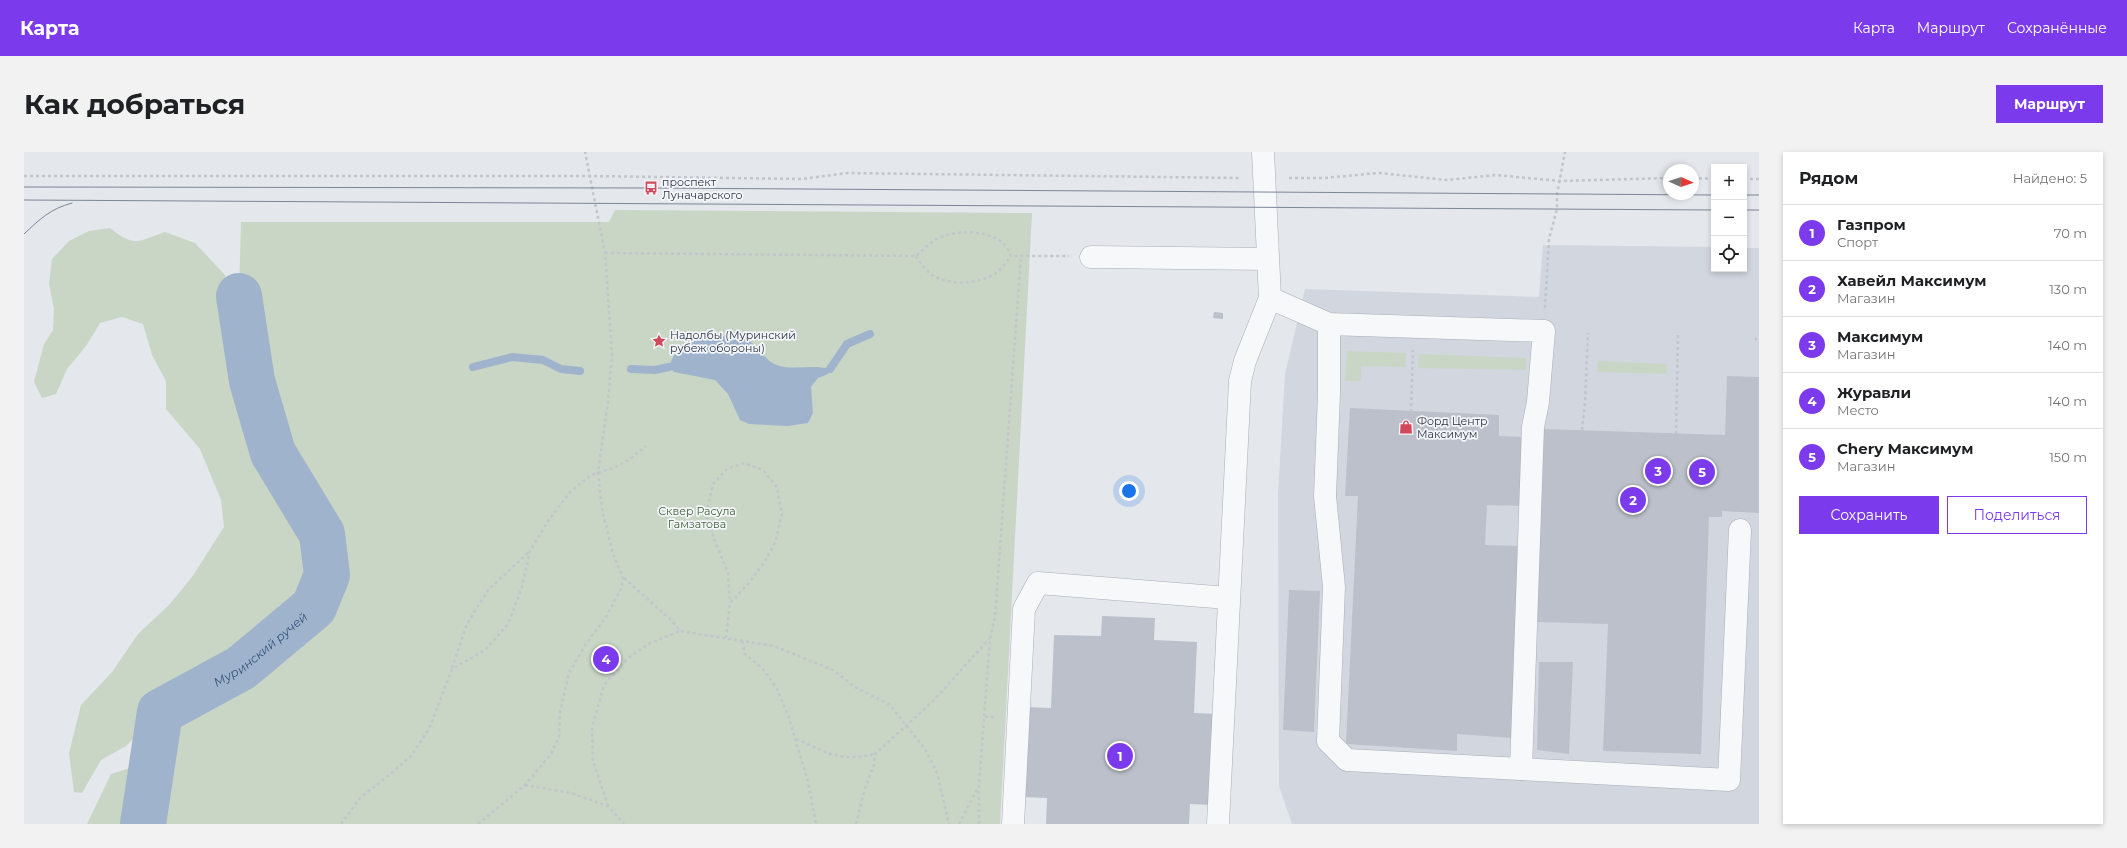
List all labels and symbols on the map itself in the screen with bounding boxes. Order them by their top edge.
north arrow [1663,164,1699,200]
place label: проспект Луначарского [662,175,743,202]
bus stop icon: проспект Луначарского [643,180,659,196]
place label: Надолбы (Муринский рубеж обороны) [670,328,796,355]
place icon: Надолбы (Муринский рубеж обороны) [651,333,667,349]
place label: Форд Центр Максимум [1417,414,1488,441]
shop icon: Форд Центр Максимум [1398,419,1414,435]
pin: 3 [1645,456,1671,486]
pin: 5 [1689,457,1715,487]
your location [1119,481,1139,501]
pin: 2 [1620,485,1646,515]
park label: Сквер Расула Гамзатова [658,504,736,531]
water label: Муринский ручей [211,609,310,689]
pin: 4 [593,644,619,674]
pin: 1 [1107,741,1133,771]

